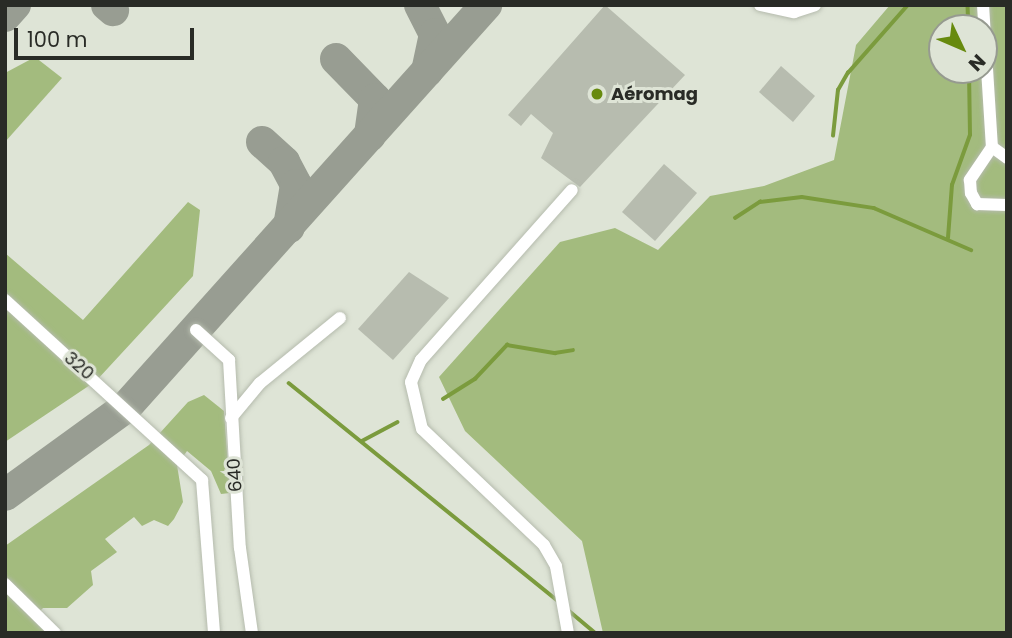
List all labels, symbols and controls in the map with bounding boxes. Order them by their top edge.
scale bar [18,14,198,58]
north arrow [928,14,998,84]
text: 100 m [27,25,87,54]
text: N [962,48,992,77]
place label: Aéromag [611,83,698,105]
marker: Aéromag [589,86,605,102]
street label: 320 [60,347,98,385]
street label: 640 [223,457,247,493]

